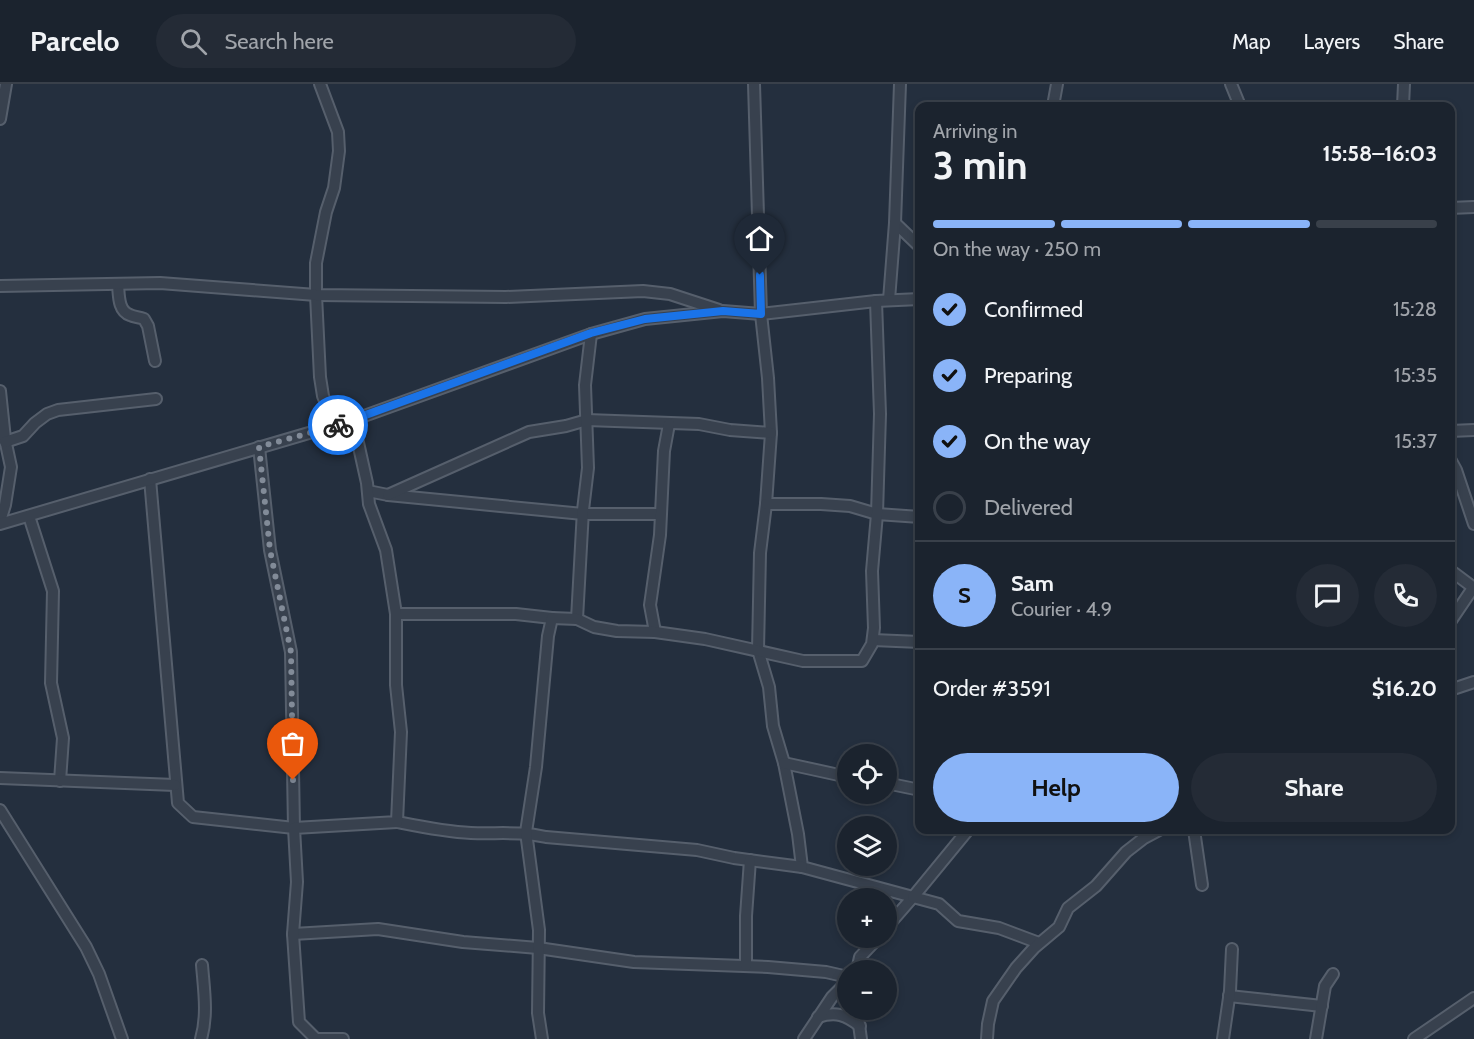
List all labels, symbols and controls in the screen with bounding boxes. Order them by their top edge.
search box [156,14,576,68]
text: Parcelo [30,24,120,58]
icon: search [177,25,210,58]
text: Search here [225,28,334,55]
text: Map [1232,29,1271,54]
text: Layers [1304,29,1360,54]
text: Share [1393,29,1444,54]
text: Arriving in [933,119,1017,143]
text: 15:58–16:03 [1322,140,1437,167]
text: 3 min [933,141,1028,189]
pin [734,213,785,275]
icon: home [743,222,776,255]
text: On the way · 250 m [933,237,1101,261]
icon: check [933,293,966,326]
text: Confirmed [984,296,1083,323]
text: 15:28 [1393,297,1437,321]
icon: check [933,359,966,392]
text: Preparing [984,362,1072,389]
text: 15:35 [1394,363,1437,387]
courier [308,395,368,455]
icon: bike [322,409,355,442]
icon: check [933,425,966,458]
text: On the way [984,428,1091,455]
text: 15:37 [1395,429,1437,453]
text: Delivered [984,494,1073,521]
button: chat [1296,564,1359,627]
button: phone [1374,564,1437,627]
text: Sam [1011,570,1054,597]
text: S [958,582,971,609]
text: Courier · 4.9 [1011,597,1112,621]
text: Order #3591 [933,675,1051,702]
text: $16.20 [1372,675,1437,702]
pin [267,718,318,780]
icon: bag [276,727,309,760]
map controls [837,744,897,1020]
button: locate [837,744,897,804]
button: Help [933,753,1179,822]
button: Share [1191,753,1437,822]
button: layers [837,816,897,876]
button: + [837,888,897,948]
button: − [837,960,897,1020]

